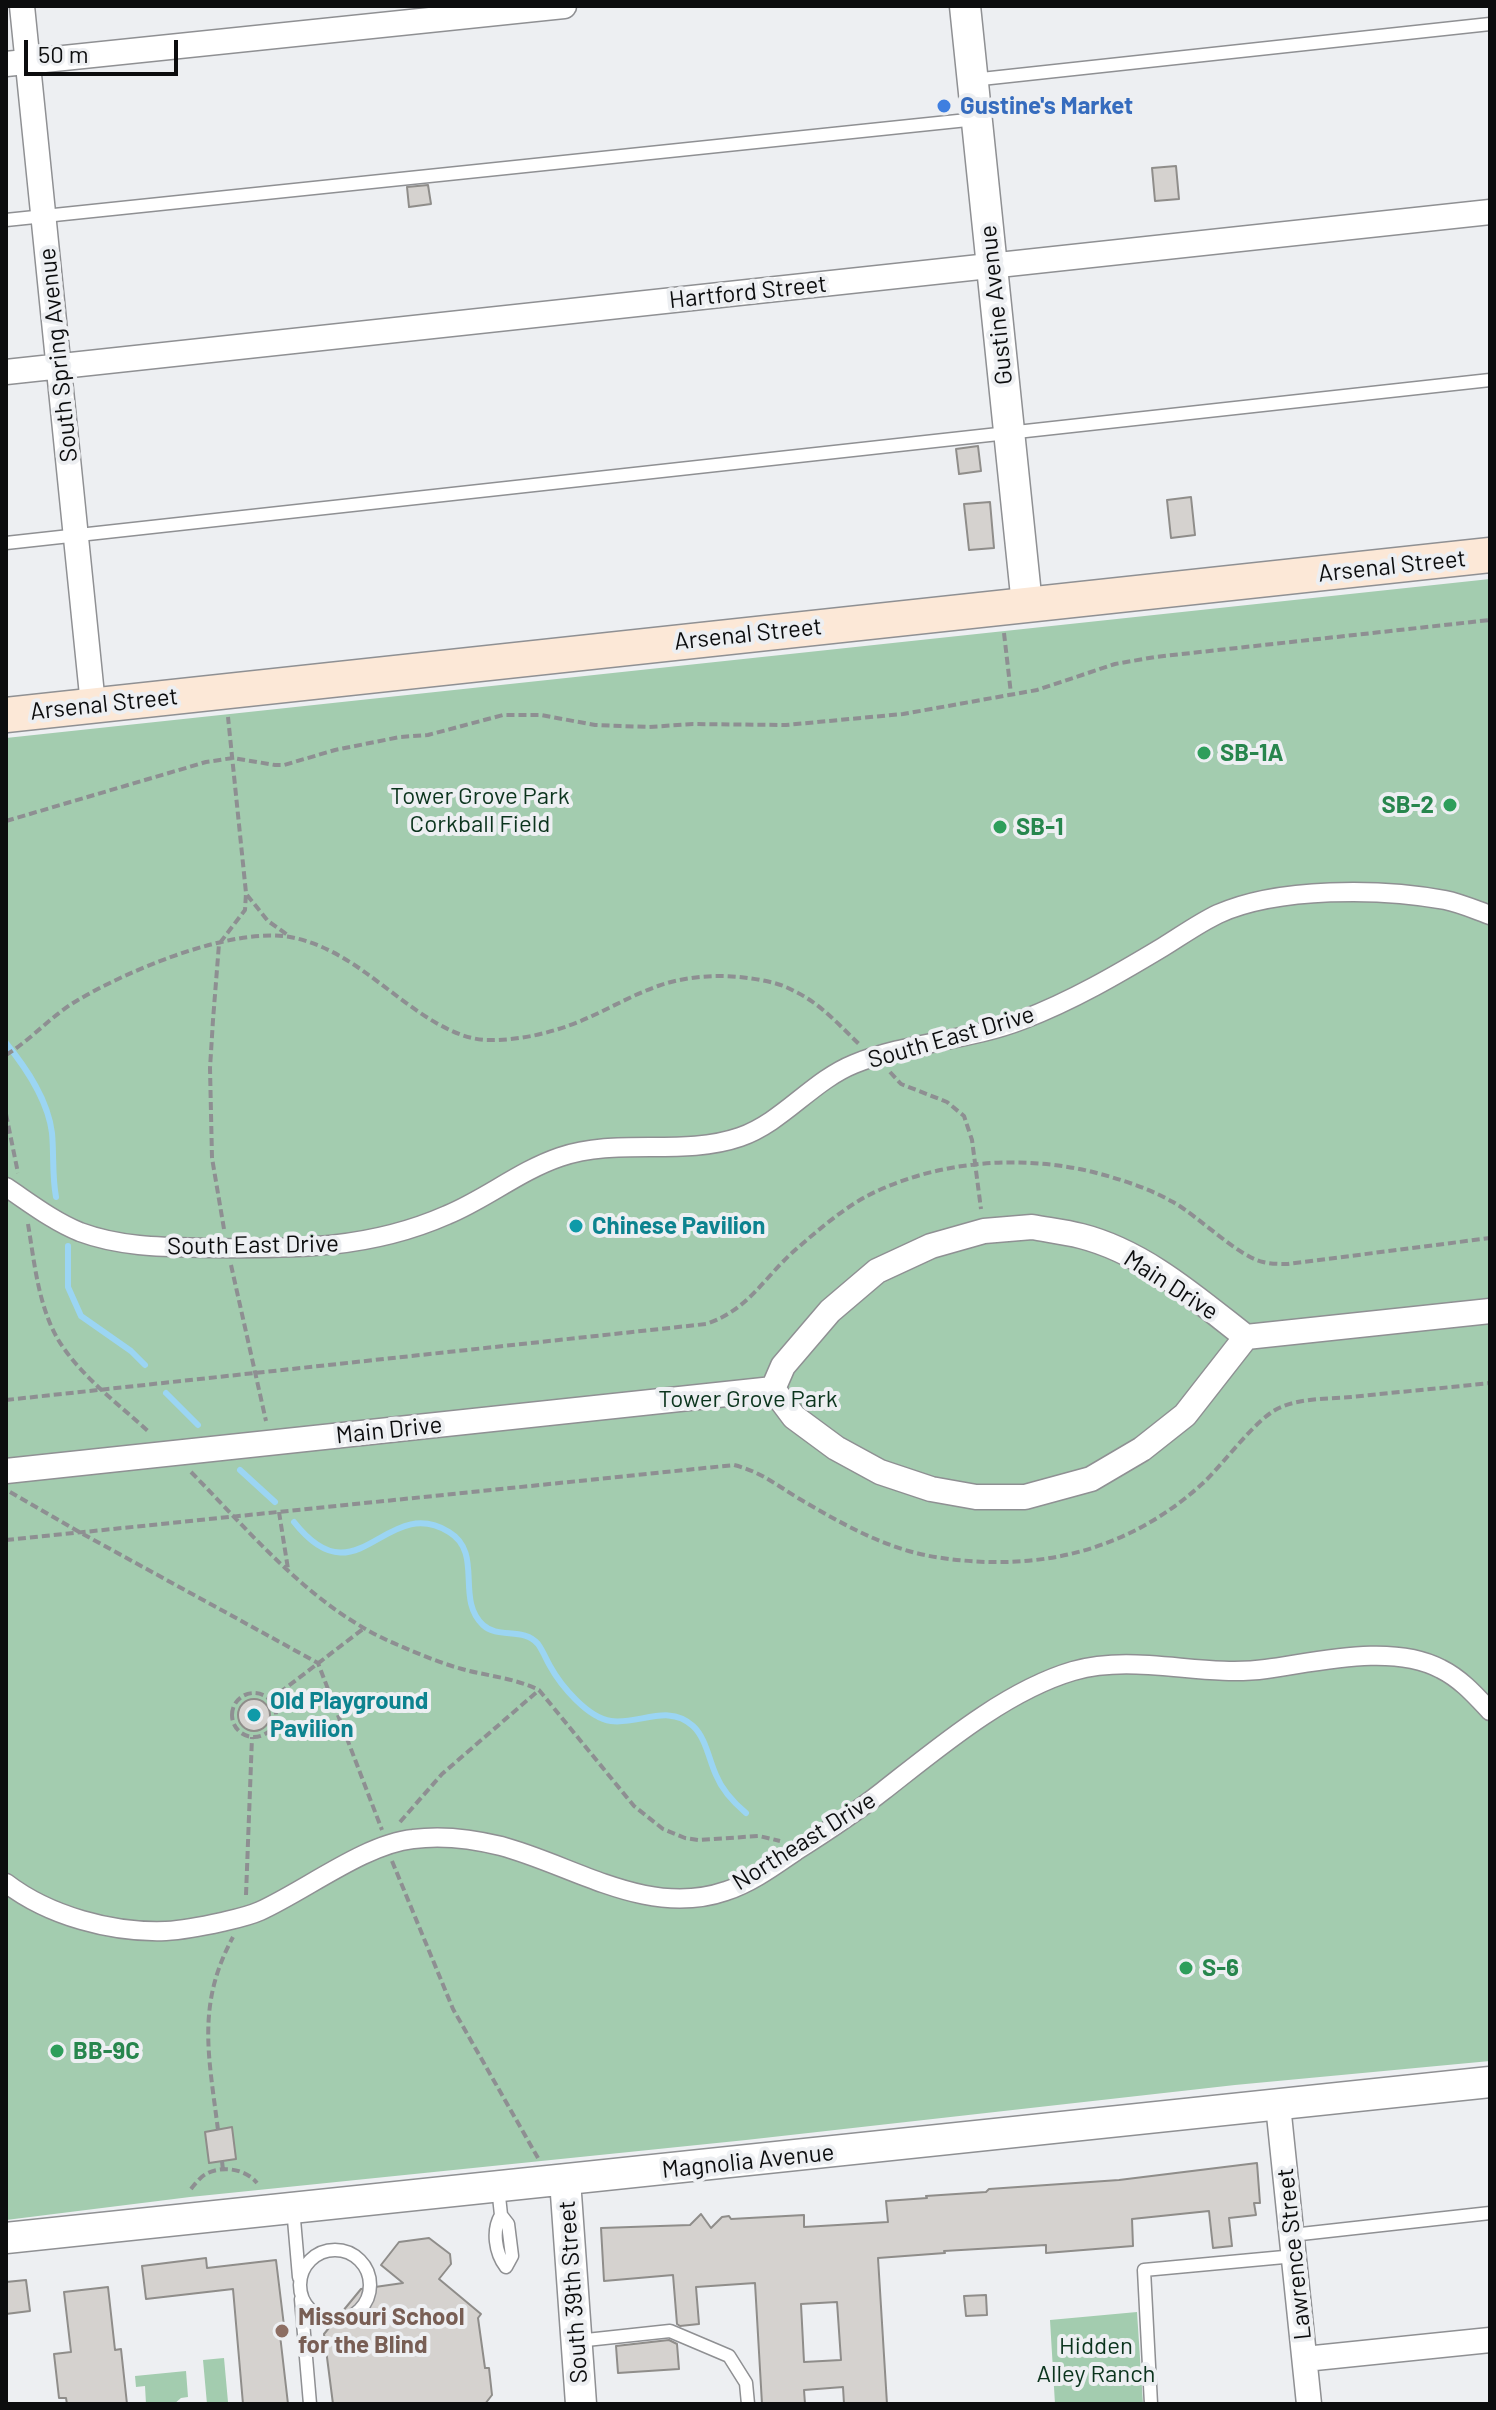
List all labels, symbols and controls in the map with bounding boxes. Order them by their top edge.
scale bar [28,24,182,74]
text: 50 m [38,39,89,68]
place label: Gustine's Market [960,92,1133,120]
marker: Gustine's Market [935,97,953,115]
street label: Gustine Avenue [973,224,1019,386]
street label: South Spring Avenue [32,246,84,464]
street label: Hartford Street [668,269,828,315]
street label: Arsenal Street [1317,544,1467,588]
street label: Arsenal Street [673,612,823,656]
street label: Arsenal Street [29,682,179,726]
place label: SB-1A [1220,739,1284,767]
marker: SB-1A [1195,744,1213,762]
park label: Tower Grove Park Corkball Field [390,782,570,838]
place label: SB-2 [1382,791,1434,819]
marker: SB-2 [1441,796,1459,814]
place label: SB-1 [1016,813,1063,841]
marker: SB-1 [991,818,1009,836]
street label: South East Drive [864,999,1038,1075]
place label: Chinese Pavilion [592,1212,765,1240]
marker: Chinese Pavilion [567,1217,585,1235]
street label: South East Drive [167,1229,339,1261]
street label: Main Drive [1118,1244,1224,1326]
park label: Tower Grove Park [658,1385,838,1413]
street label: Main Drive [334,1410,444,1450]
place label: Old Playground Pavilion [270,1687,428,1743]
marker: Old Playground Pavilion [245,1706,263,1724]
street label: Northeast Drive [727,1786,881,1896]
place label: S-6 [1202,1954,1239,1982]
marker: S-6 [1177,1959,1195,1977]
place label: BB-9C [73,2037,140,2065]
marker: BB-9C [48,2042,66,2060]
street label: Magnolia Avenue [660,2138,836,2184]
street label: Lawrence Street [1271,2167,1317,2341]
street label: South 39th Street [552,2200,594,2384]
place label: Missouri School for the Blind [298,2303,465,2359]
marker: Missouri School for the Blind [273,2322,291,2340]
park label: Hidden Alley Ranch [1036,2332,1156,2388]

